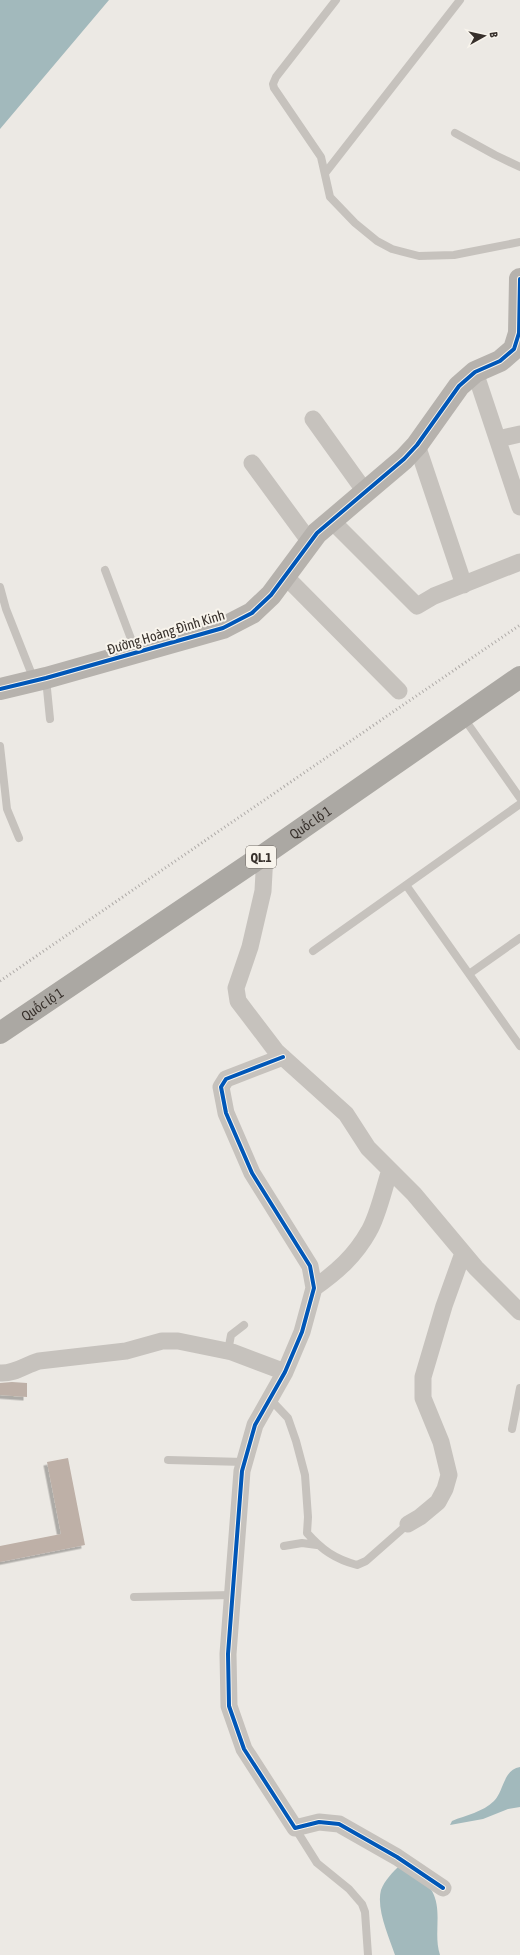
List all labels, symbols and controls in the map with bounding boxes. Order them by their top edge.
north arrow [464,16,504,56]
text: B [488,31,500,39]
street label: Đường Hoàng Đình Kinh [105,607,227,657]
street label: Quốc lộ 1 [286,802,334,843]
road number: QL.1 [246,846,276,868]
street label: Quốc lộ 1 [18,985,66,1024]

